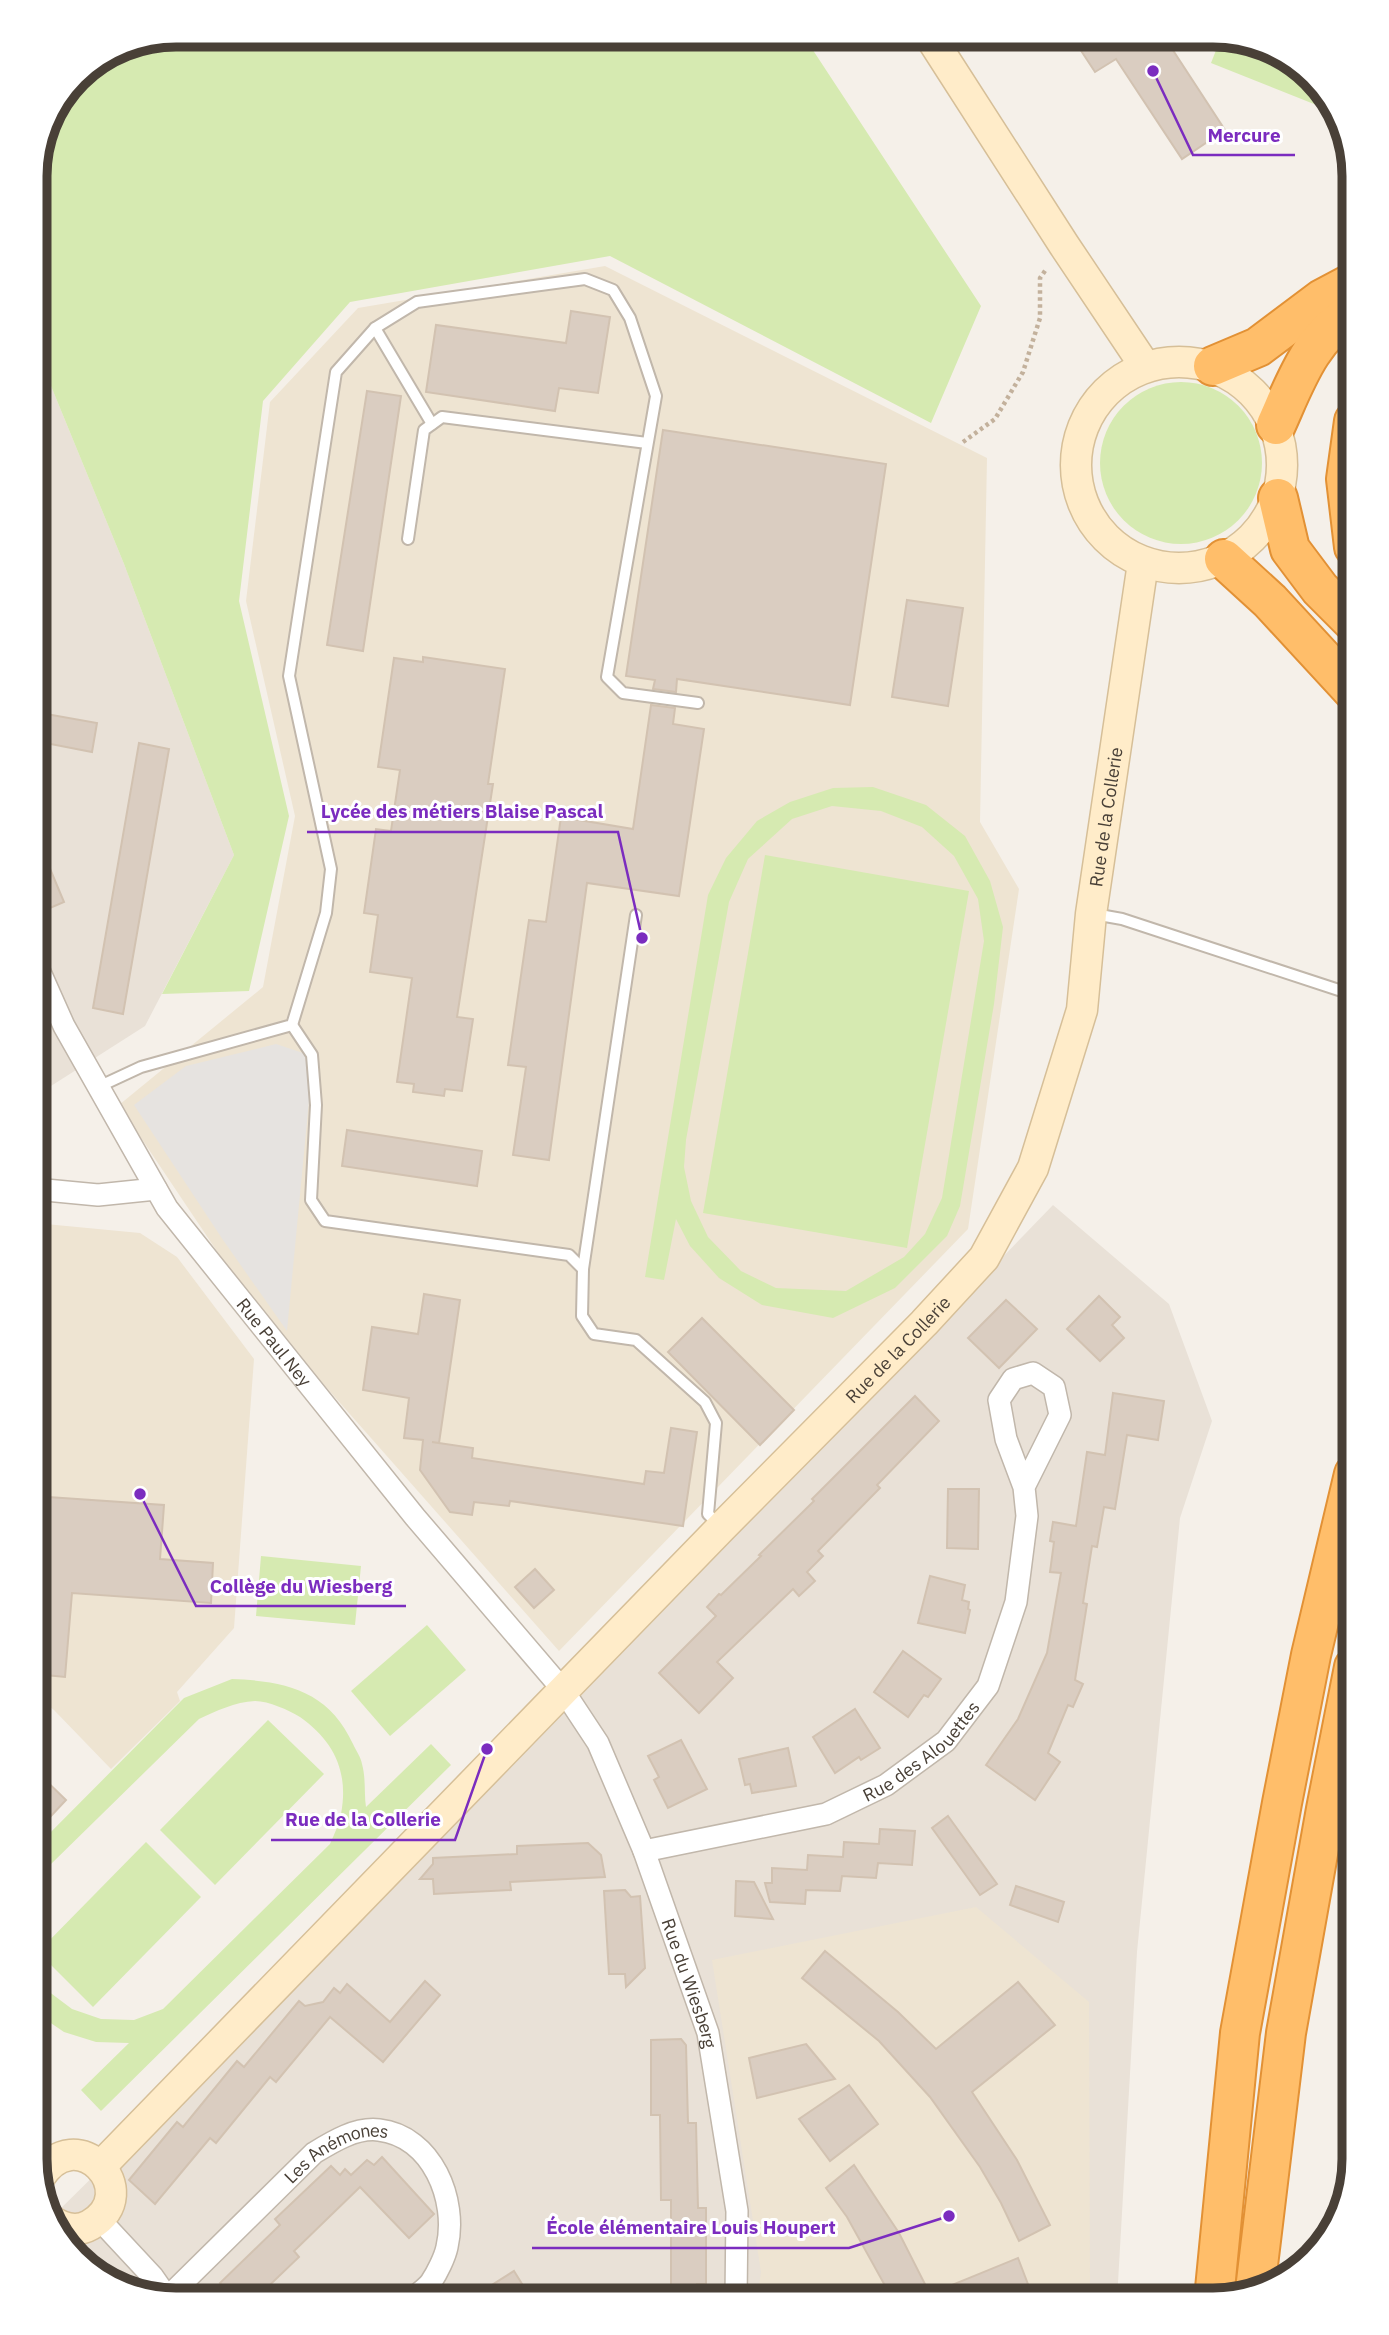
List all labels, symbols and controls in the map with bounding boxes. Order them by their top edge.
callout: Mercure [1193,115,1295,155]
text: Mercure [1207,123,1281,147]
street label: Rue de la Collerie [1084,745,1127,888]
callout: Lycée des métiers Blaise Pascal [307,792,618,832]
text: Lycée des métiers Blaise Pascal [321,799,603,823]
street label: Rue de la Collerie [840,1291,955,1408]
street label: Rue Paul Ney [232,1293,317,1391]
callout: Collège du Wiesberg [196,1566,406,1606]
text: Collège du Wiesberg [210,1574,393,1598]
street label: Rue des Alouettes [859,1696,984,1806]
callout: Rue de la Collerie [271,1800,455,1840]
text: Rue de la Collerie [285,1807,441,1831]
street label: Rue du Wiesberg [657,1915,722,2050]
street label: Les Anémones [279,2118,391,2188]
callout: École élémentaire Louis Houpert [532,2208,849,2248]
text: École élémentaire Louis Houpert [546,2215,836,2239]

